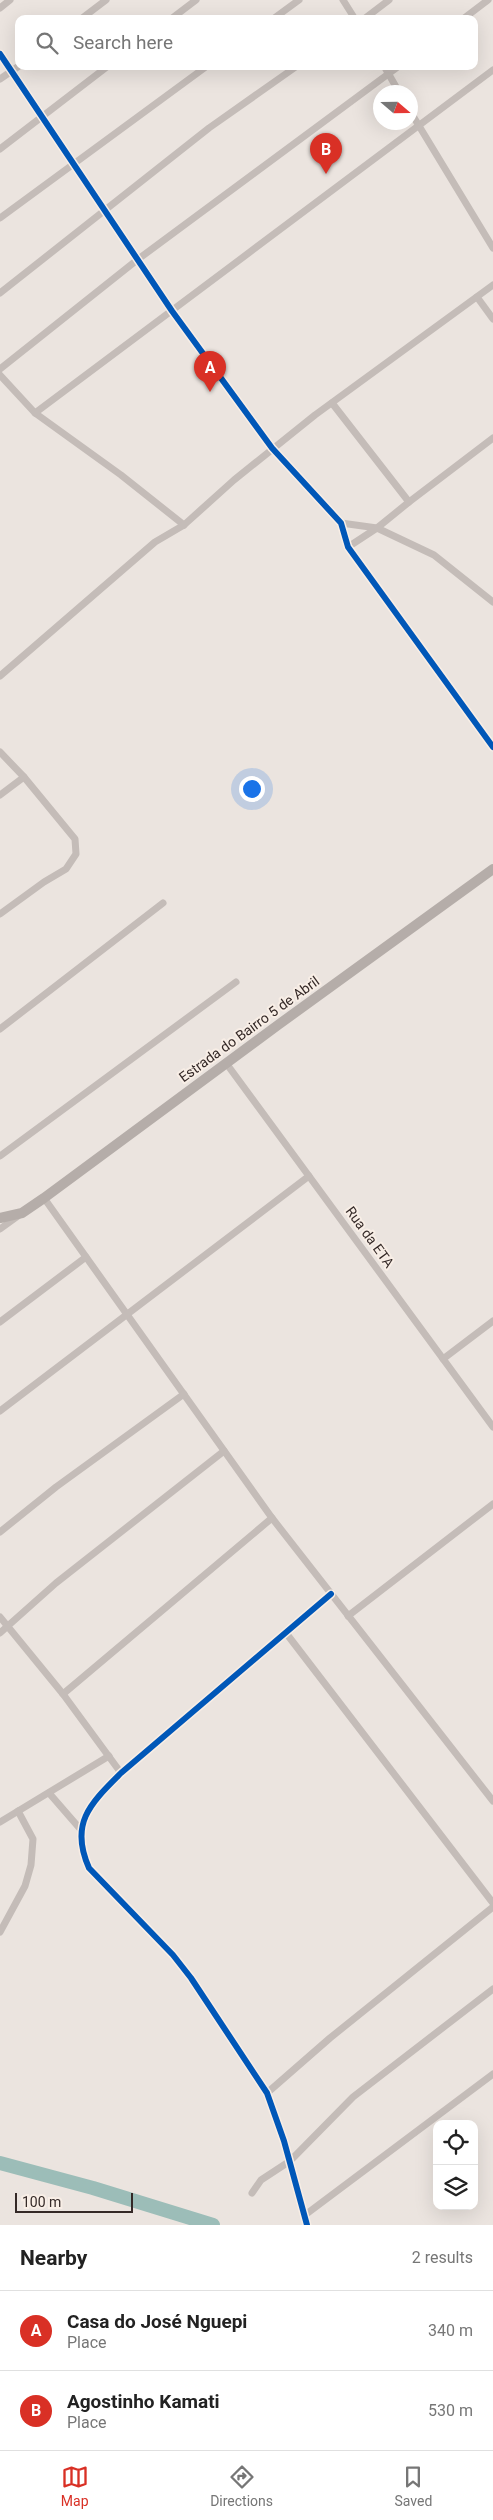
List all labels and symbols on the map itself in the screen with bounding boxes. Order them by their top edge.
north arrow [373,85,418,130]
pin: B [310,133,342,174]
pin: A [194,351,226,392]
your location [239,776,265,802]
street label: Estrada do Bairro 5 de Abril [176,973,322,1085]
street label: Rua da ETA [343,1203,397,1271]
scale bar [15,2190,132,2213]

